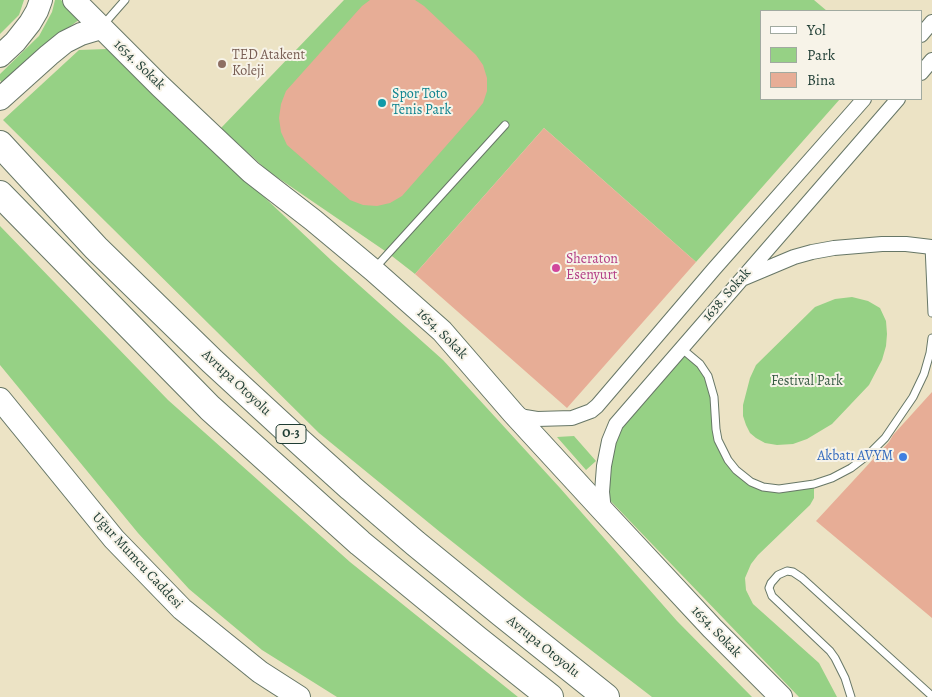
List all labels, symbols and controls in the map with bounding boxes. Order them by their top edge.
legend [760,10,922,100]
text: Yol [807,20,826,40]
street label: 1654. Sokak [110,36,168,94]
text: Park [807,45,835,65]
place label: TED Atakent Koleji [232,48,305,80]
marker: TED Atakent Koleji [216,58,228,70]
text: Bina [807,70,835,90]
place label: Spor Toto Tenis Park [392,87,451,120]
marker: Spor Toto Tenis Park [376,97,388,109]
place label: Sheraton Esenyurt [566,252,618,284]
marker: Sheraton Esenyurt [550,262,562,274]
street label: 1638. Sokak [699,265,755,325]
street label: 1654. Sokak [413,305,471,363]
street label: Avrupa Otoyolu [198,347,274,419]
park label: Festival Park [771,374,843,390]
road number: O-3 [276,424,306,444]
place label: Akbatı AVYM [817,449,893,465]
marker: Akbatı AVYM [897,451,909,463]
street label: Uğur Mumcu Caddesi [88,509,186,613]
street label: 1654. Sokak [687,603,745,661]
street label: Avrupa Otoyolu [503,613,583,681]

